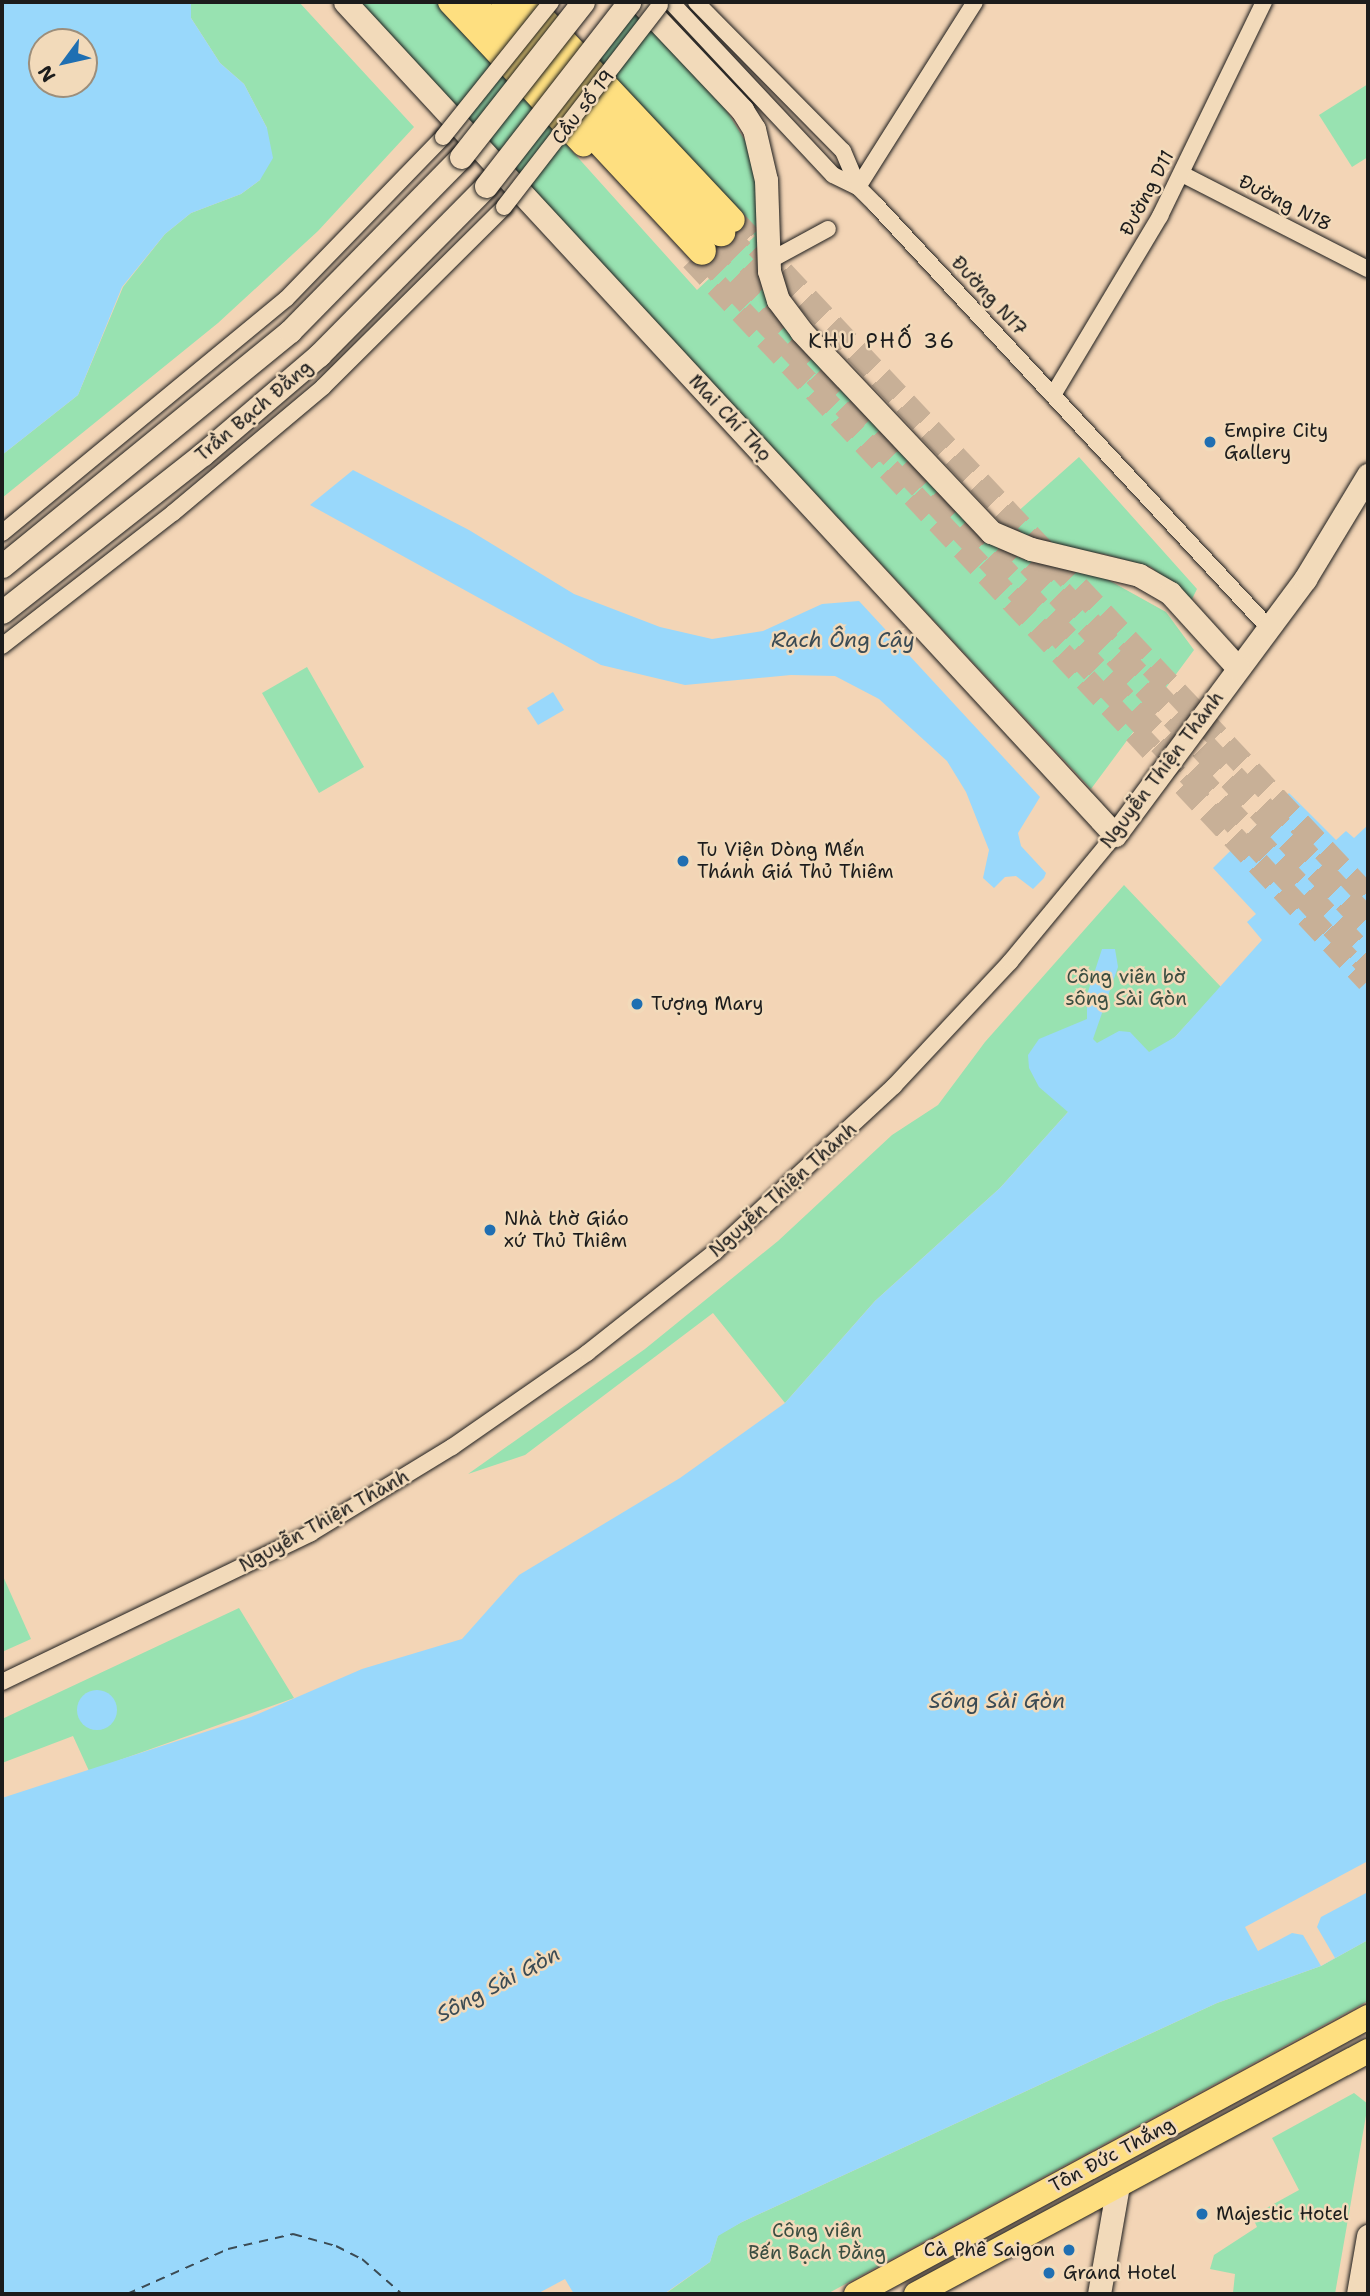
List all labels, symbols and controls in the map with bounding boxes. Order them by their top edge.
north arrow [28,28,98,98]
text: N [32,60,61,87]
street label: Cầu số 19 [547,65,619,149]
street label: Đường D11 [1115,146,1179,240]
street label: Đường N18 [1235,170,1335,236]
street label: Đường N17 [946,251,1032,341]
district label: KHU PHỐ 36 [809,328,955,354]
street label: Trần Bạch Đằng [191,355,317,467]
street label: Mai Chí Thọ [684,370,776,466]
place label: Empire City Gallery [1224,420,1328,464]
marker: Empire City Gallery [1202,434,1218,450]
water label: Rạch Ông Cậy [771,627,915,653]
street label: Nguyễn Thiện Thành [1096,687,1228,853]
place label: Tu Viện Dòng Mến Thánh Giá Thủ Thiêm [697,839,894,883]
marker: Tu Viện Dòng Mến Thánh Giá Thủ Thiêm [675,853,691,869]
park label: Công viên bờ sông Sài Gòn [1065,966,1187,1010]
place label: Tượng Mary [651,993,763,1015]
marker: Tượng Mary [629,996,645,1012]
street label: Nguyễn Thiện Thành [705,1118,861,1262]
place label: Nhà thờ Giáo xứ Thủ Thiêm [504,1208,629,1252]
marker: Nhà thờ Giáo xứ Thủ Thiêm [482,1222,498,1238]
street label: Nguyễn Thiện Thành [235,1465,413,1577]
water label: Sông Sài Gòn [929,1688,1065,1714]
water label: Sông Sài Gòn [432,1941,564,2027]
street label: Tôn Ðức Thắng [1046,2112,1178,2198]
place label: Majestic Hotel [1216,2203,1349,2225]
marker: Majestic Hotel [1194,2206,1210,2222]
park label: Công viên Bến Bạch Đằng [748,2220,886,2264]
place label: Cà Phê Saigon [924,2239,1055,2261]
marker: Cà Phê Saigon [1061,2242,1077,2258]
place label: Grand Hotel [1063,2262,1176,2284]
marker: Grand Hotel [1041,2265,1057,2281]

